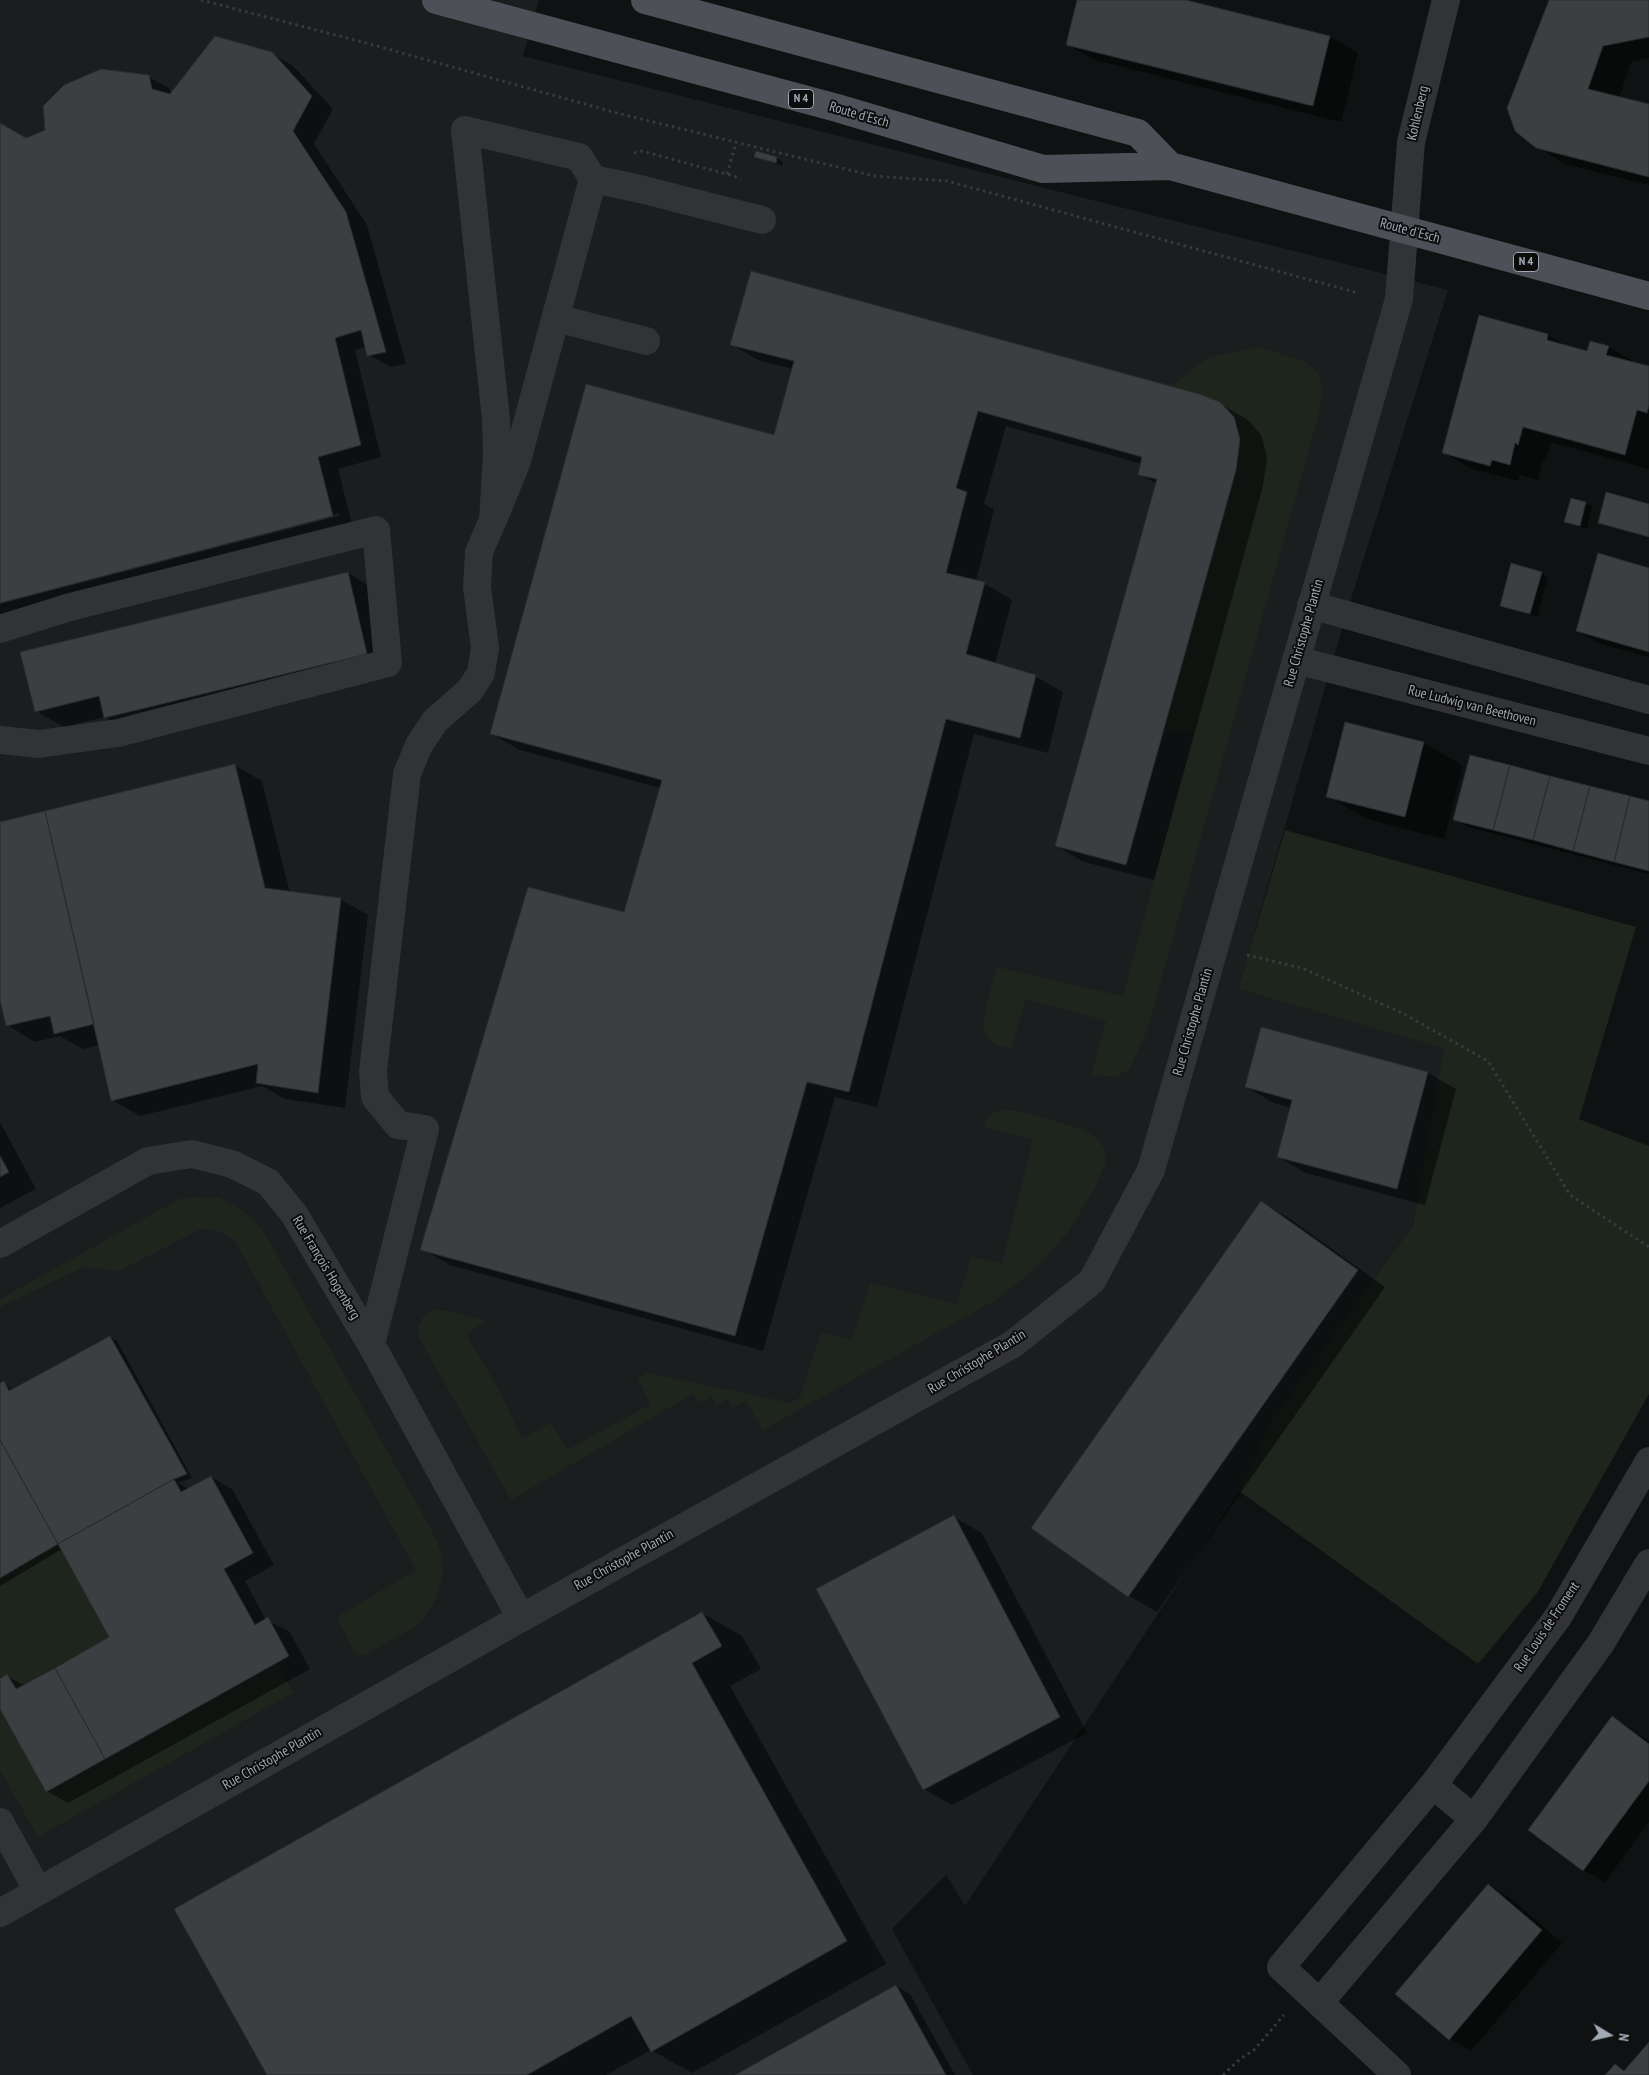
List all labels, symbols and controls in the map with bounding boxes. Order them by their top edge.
street label: Kohlenberg [1404,84,1432,142]
road number: N 4 [788,90,814,108]
street label: Route d'Esch [827,98,891,132]
street label: Route d'Esch [1378,215,1442,247]
road number: N 4 [1514,252,1538,272]
street label: Rue Christophe Plantin [1281,577,1327,689]
street label: Rue Ludwig van Beethoven [1406,682,1538,730]
street label: Rue Christophe Plantin [1170,966,1216,1078]
street label: Rue François Hogenberg [288,1213,364,1323]
street label: Rue Christophe Plantin [925,1326,1029,1398]
street label: Rue Christophe Plantin [571,1526,677,1594]
street label: Rue Louis de Froment [1511,1579,1583,1675]
street label: Rue Christophe Plantin [220,1724,324,1794]
north arrow [1584,2010,1634,2060]
text: N [1614,2032,1633,2042]

